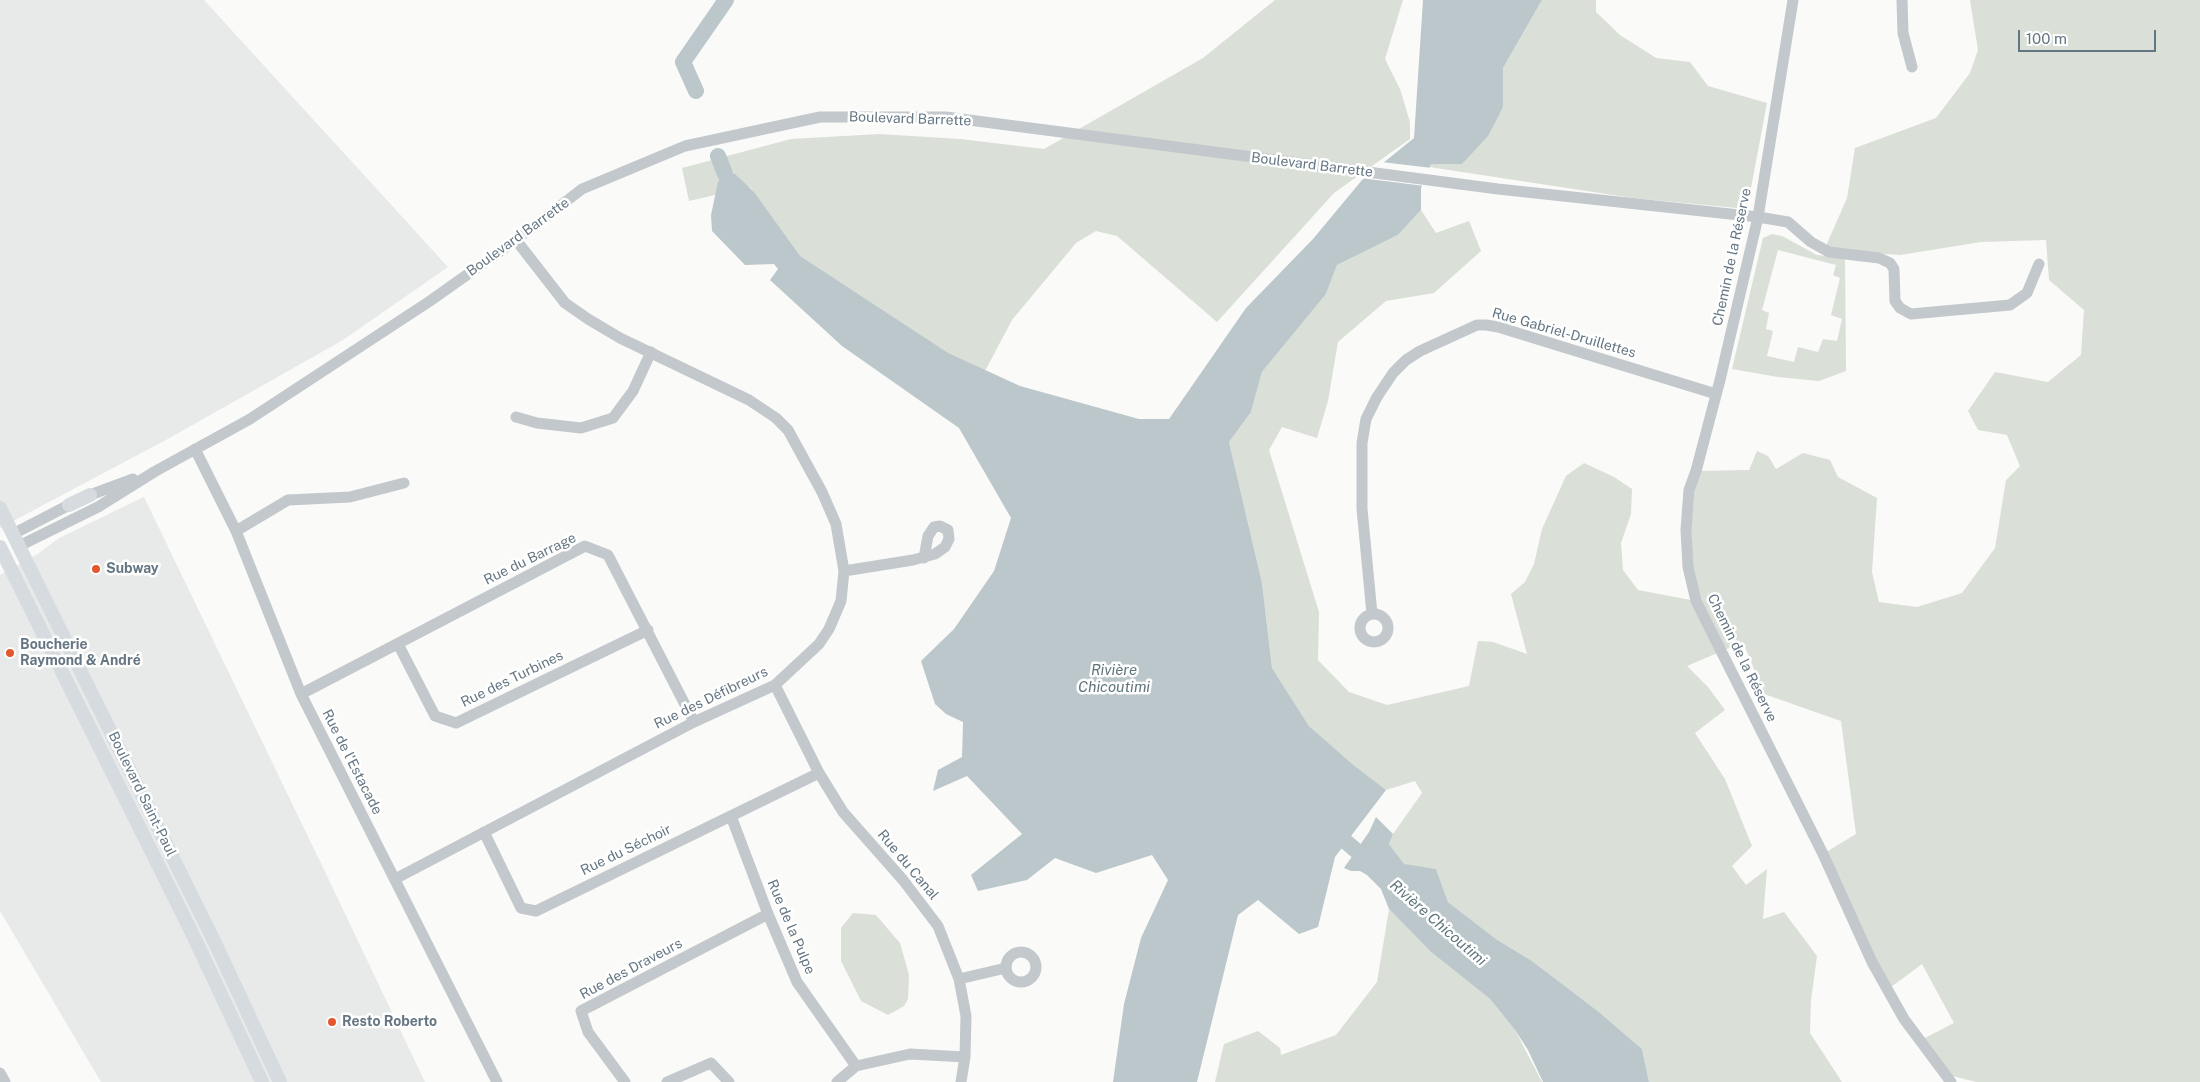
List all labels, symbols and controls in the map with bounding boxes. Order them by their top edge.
scale bar [2020,20,2158,52]
text: 100 m [2026,30,2067,47]
street label: Boulevard Barrette [848,108,972,130]
street label: Boulevard Barrette [1250,149,1374,181]
street label: Chemin de la Réserve [1709,187,1755,327]
street label: Boulevard Barrette [464,194,572,280]
street label: Rue Gabriel-Druillettes [1490,304,1638,362]
street label: Rue du Barrage [481,529,579,589]
place label: Subway [106,561,159,577]
marker: Subway [90,563,102,575]
street label: Chemin de la Réserve [1704,591,1780,725]
place label: Boucherie Raymond & André [20,637,141,670]
marker: Boucherie Raymond & André [4,647,16,659]
street label: Rue des Turbines [458,647,566,711]
water label: Rivière Chicoutimi [1078,661,1150,696]
street label: Rue des Défibreurs [651,663,771,733]
street label: Rue de l'Estacade [318,707,386,817]
street label: Boulevard Saint-Paul [104,729,180,859]
street label: Rue du Séchoir [578,821,674,879]
street label: Rue du Canal [874,827,942,903]
water label: Rivière Chicoutimi [1386,876,1490,970]
street label: Rue de la Pulpe [763,877,819,977]
street label: Rue des Draveurs [577,935,685,1003]
place label: Resto Roberto [342,1014,437,1030]
marker: Resto Roberto [326,1016,338,1028]

